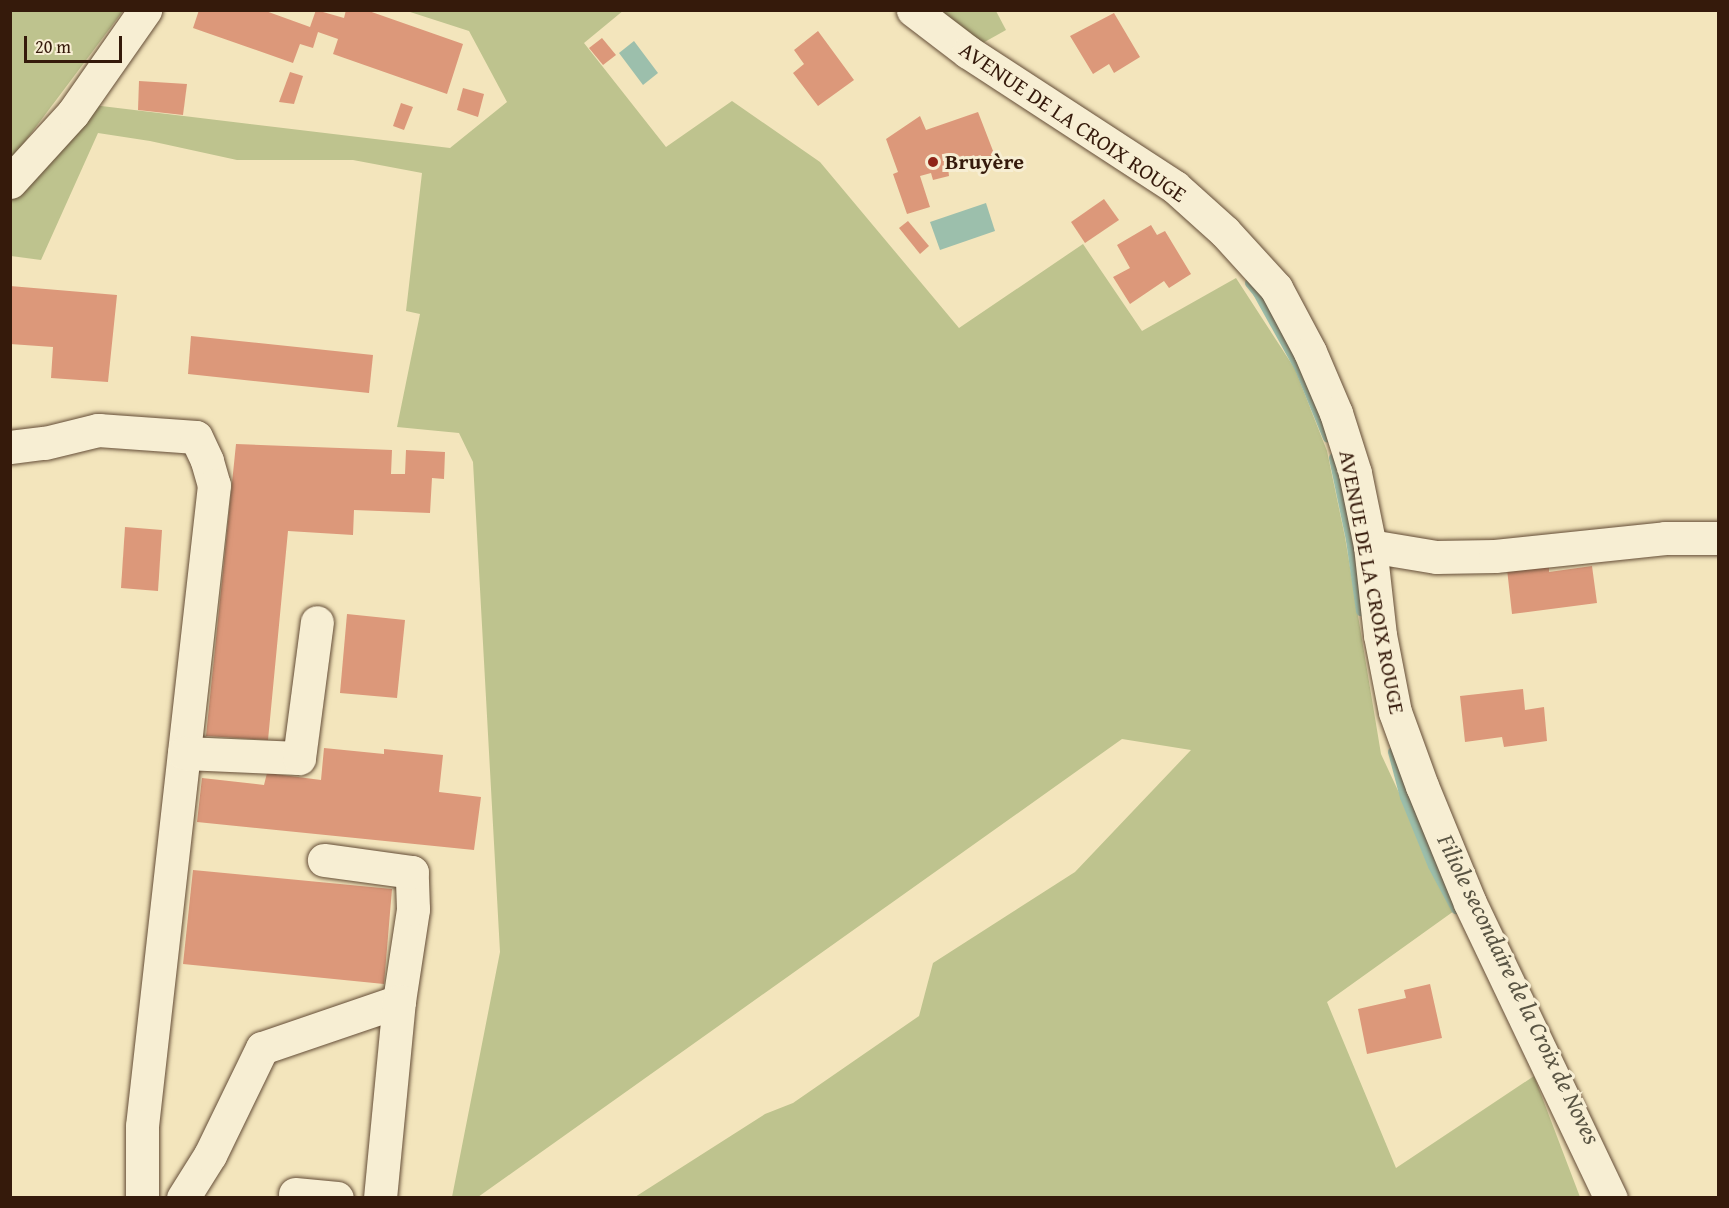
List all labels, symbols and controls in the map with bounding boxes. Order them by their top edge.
scale bar [27,24,124,62]
text: 20 m [35,33,71,60]
street label: AVENUE DE LA CROIX ROUGE [954,36,1192,208]
place label: Bruyère [945,149,1024,175]
marker: Bruyère [926,155,940,169]
street label: AVENUE DE LA CROIX ROUGE [1333,448,1411,716]
water label: Filiole secondaire de la Croix de Noves [1431,829,1607,1149]

